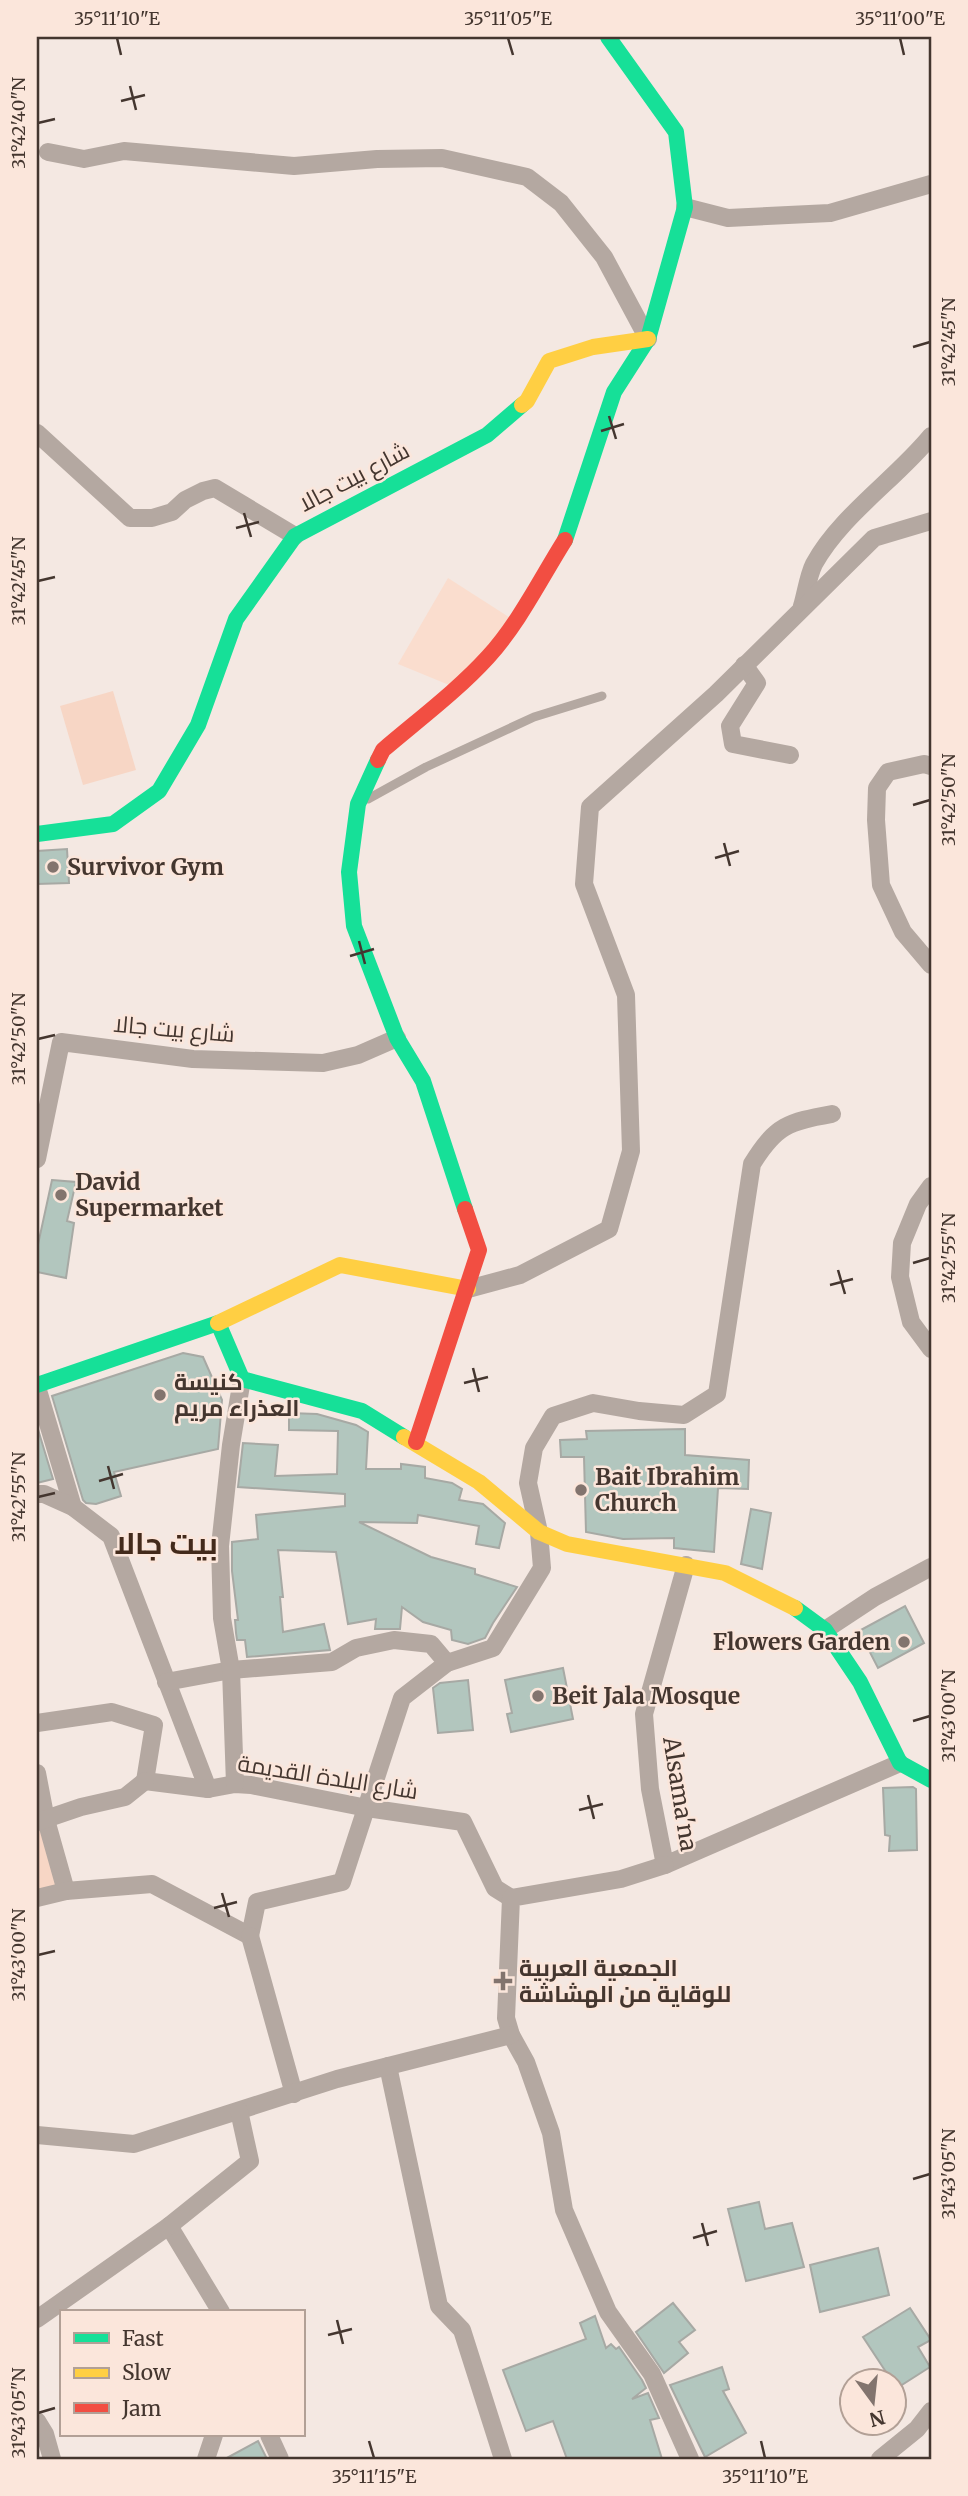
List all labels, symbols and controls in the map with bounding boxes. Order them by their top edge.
text: 35°11'10"E [74,7,161,30]
text: 35°11'05"E [464,7,553,30]
text: 35°11'00"E [855,7,946,30]
text: 31°42'40"N [7,77,30,169]
text: 31°42'45"N [937,297,960,387]
street label: شارع بيت جالا [293,435,415,520]
text: 31°42'45"N [7,536,30,626]
text: 31°42'50"N [937,754,960,846]
place label: Survivor Gym [67,852,224,881]
marker: Survivor Gym [45,859,61,875]
text: 31°42'50"N [7,993,30,1085]
street label: شارع بيت جالا [112,1009,236,1050]
place label: David Supermarket [75,1167,224,1222]
marker: David Supermarket [53,1187,69,1203]
text: 31°42'55"N [937,1213,960,1303]
place label: كنيسة العذراء مريم [174,1367,299,1424]
marker: كنيسة العذراء مريم [152,1387,168,1403]
text: 31°42'55"N [7,1452,30,1542]
place label: Bait Ibrahim Church [595,1462,739,1517]
marker: Bait Ibrahim Church [573,1482,589,1498]
district label: بيت جالا [114,1524,218,1562]
place label: Flowers Garden [713,1627,890,1656]
marker: Flowers Garden [896,1634,912,1650]
text: 31°43'00"N [937,1669,960,1763]
place label: Beit Jala Mosque [552,1681,740,1710]
marker: Beit Jala Mosque [530,1688,546,1704]
street label: Alsama'na [657,1734,704,1853]
street label: شارع البلدة القديمة [236,1748,420,1807]
text: 31°43'00"N [7,1908,30,2002]
place label: الجمعية العربية للوقاية من الهشاشة [519,1953,731,2008]
marker: الجمعية العربية للوقاية من الهشاشة [493,1971,513,1991]
text: 31°43'05"N [937,2128,960,2220]
legend [60,2310,304,2436]
text: Fast [122,2325,164,2352]
text: Slow [122,2359,171,2386]
north arrow [838,2366,908,2436]
text: 31°43'05"N [7,2367,30,2459]
text: Jam [121,2395,161,2422]
text: N [867,2405,888,2432]
text: 35°11'15"E [332,2465,417,2488]
text: 35°11'10"E [722,2465,809,2488]

